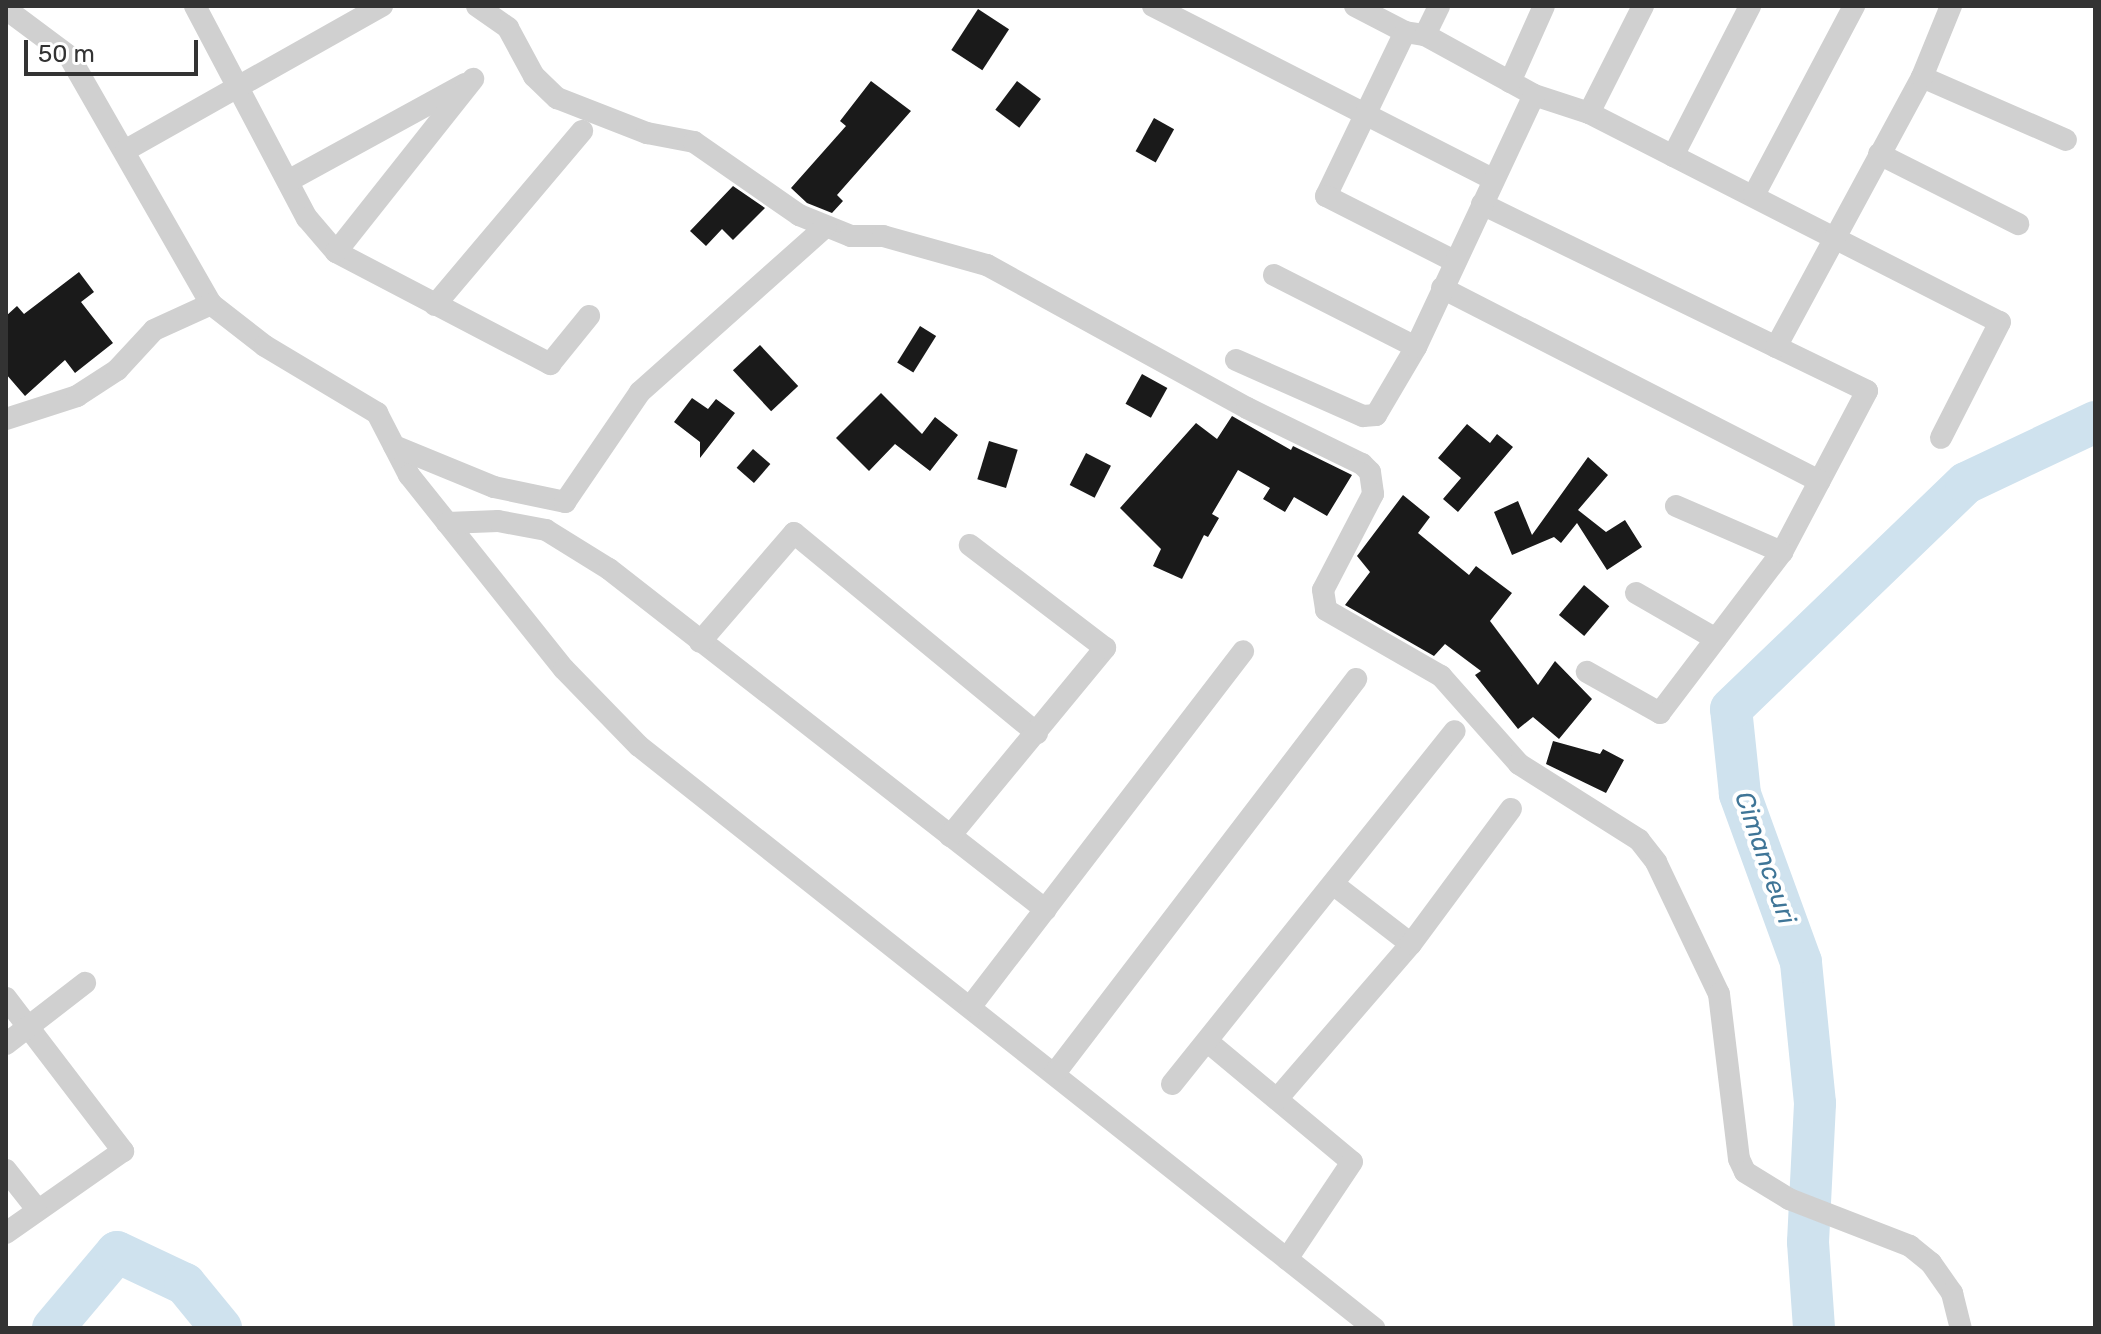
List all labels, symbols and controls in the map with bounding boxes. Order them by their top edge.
scale bar [28,24,202,74]
text: 50 m [38,40,95,68]
water label: Cimanceuri [1728,787,1802,929]

